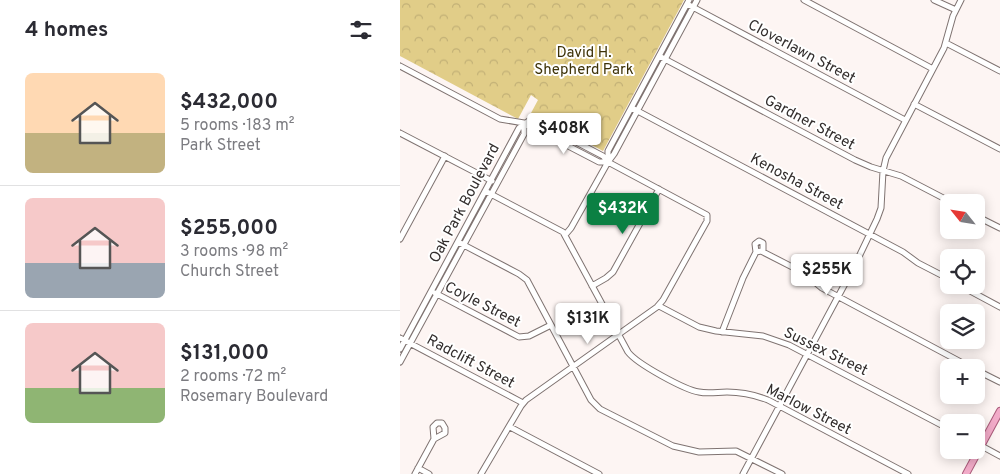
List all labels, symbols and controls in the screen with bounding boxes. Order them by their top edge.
icon: filters [347,16,375,44]
street label: Cloverlawn Street [744,16,858,89]
text: 4 homes [25,17,108,44]
park label: David H. Shepherd Park [534,44,634,80]
text: $432,000 [180,89,278,116]
street label: Gardner Street [761,91,858,155]
icon: home [65,93,125,153]
pin: $408K [529,112,599,155]
text: 5 rooms · 183 m² [180,116,295,136]
text: $408K [538,119,590,139]
text: Park Street [180,136,261,156]
street label: Oak Park Boulevard [426,141,505,267]
street label: Kenosha Street [746,150,846,215]
pin: $432K [588,192,658,235]
north arrow [940,194,985,239]
map controls [940,194,985,459]
text: $432K [598,199,648,219]
text: $255,000 [180,215,278,242]
icon: home [65,218,125,278]
text: 3 rooms · 98 m² [180,242,288,262]
button: locate [940,249,985,294]
pin: $255K [792,254,862,296]
text: $255K [802,260,852,280]
text: Church Street [180,262,279,282]
street label: Coyle Street [441,278,524,333]
pin: $131K [553,302,623,345]
button: layers [940,304,985,349]
text: $131K [566,309,610,329]
street label: Sussex Street [780,324,871,381]
street label: Radclift Street [423,331,518,394]
text: $131,000 [180,340,269,367]
icon: home [65,343,125,403]
button: + [940,359,985,404]
text: 2 rooms · 72 m² [180,367,286,387]
street label: Marlow Street [763,381,854,440]
text: Rosemary Boulevard [180,387,328,407]
button: − [940,414,985,459]

